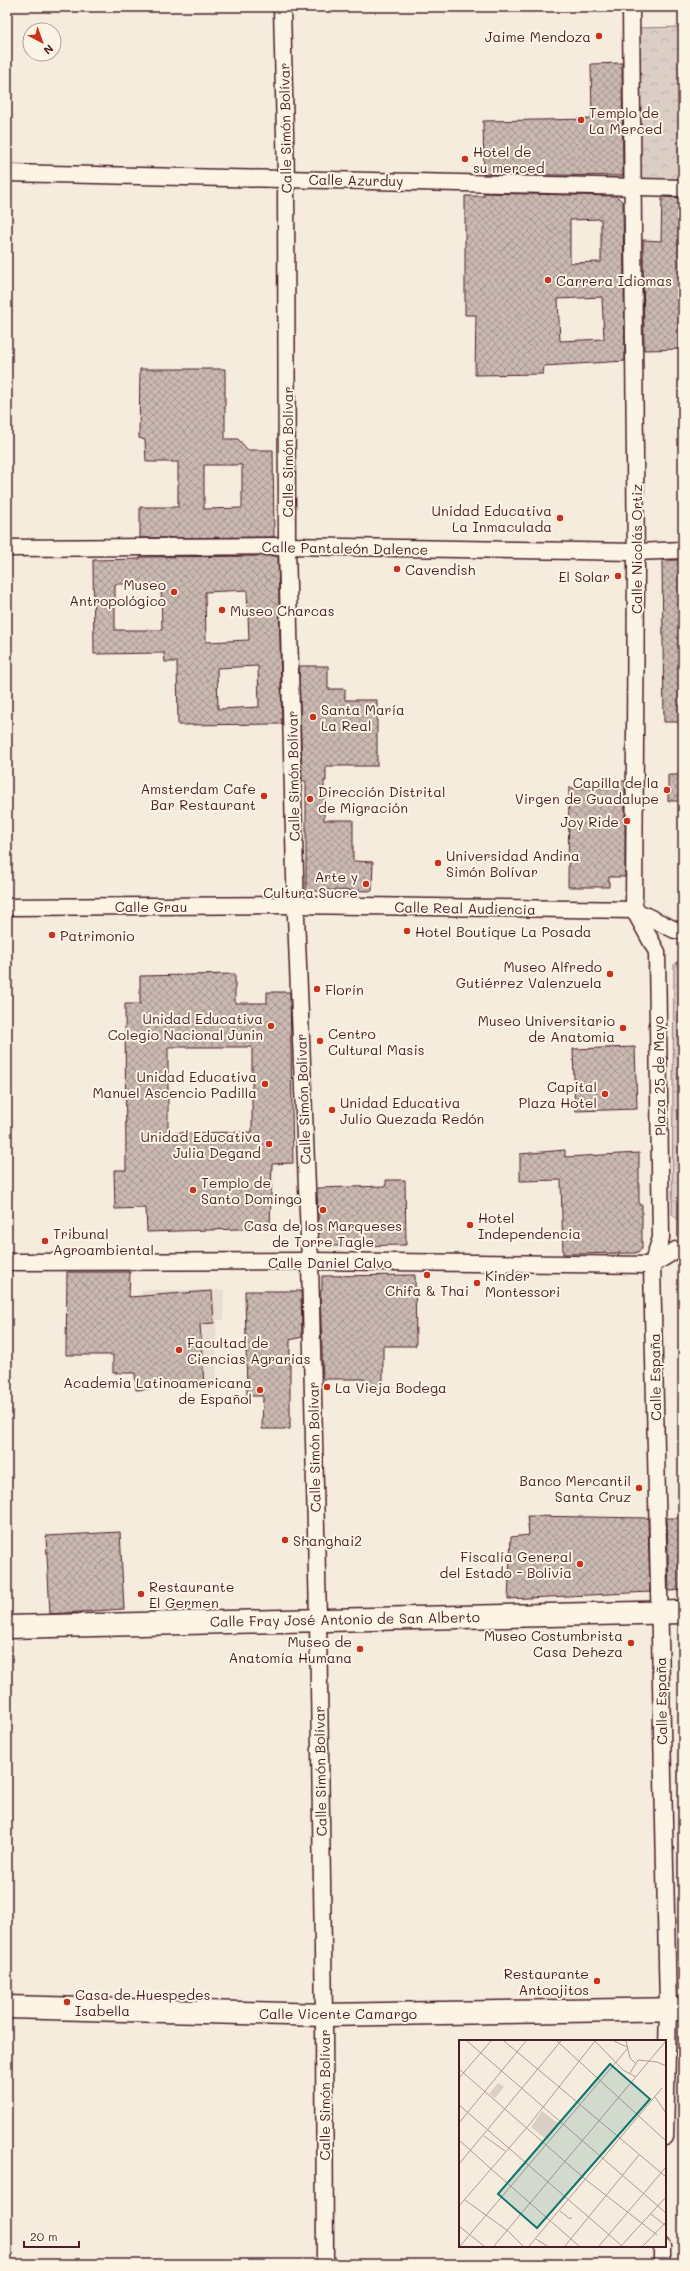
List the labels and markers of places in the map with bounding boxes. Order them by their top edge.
place label: Jaime Mendoza [485,27,591,46]
marker: Jaime Mendoza [594,31,604,41]
place label: Templo de La Merced [589,103,662,138]
marker: Templo de La Merced [576,115,586,125]
place label: Hotel de su merced [473,142,545,177]
marker: Hotel de su merced [460,154,470,164]
place label: Carrera Idiomas [556,271,672,290]
marker: Carrera Idiomas [543,275,553,285]
place label: Unidad Educativa La Inmaculada [432,501,552,536]
marker: Unidad Educativa La Inmaculada [555,513,565,523]
place label: Cavendish [405,560,476,579]
marker: Cavendish [392,564,402,574]
place label: El Solar [559,567,610,586]
marker: El Solar [613,571,623,581]
place label: Museo Antropológico [69,575,166,610]
marker: Museo Antropológico [169,587,179,597]
place label: Museo Charcas [230,601,334,620]
marker: Museo Charcas [217,605,227,615]
place label: Santa María La Real [321,700,405,735]
marker: Santa María La Real [308,712,318,722]
place label: Capilla de la Virgen de Guadalupe [515,773,659,808]
place label: Amsterdam Cafe Bar Restaurant [140,779,256,814]
place label: Dirección Distrital de Migración [318,782,445,817]
marker: Capilla de la Virgen de Guadalupe [662,785,672,795]
marker: Amsterdam Cafe Bar Restaurant [259,791,269,801]
marker: Dirección Distrital de Migración [305,794,315,804]
place label: Joy Ride [560,812,619,831]
marker: Joy Ride [622,816,632,826]
place label: Universidad Andina Simón Bolívar [446,846,580,881]
marker: Universidad Andina Simón Bolívar [433,858,443,868]
place label: Arte y Cultura Sucre [263,867,358,902]
marker: Arte y Cultura Sucre [361,879,371,889]
place label: Hotel Boutique La Posada [415,922,592,941]
place label: Patrimonio [60,926,135,945]
marker: Hotel Boutique La Posada [402,926,412,936]
marker: Patrimonio [47,930,57,940]
place label: Museo Alfredo Gutiérrez Valenzuela [456,957,602,992]
marker: Museo Alfredo Gutiérrez Valenzuela [605,969,615,979]
place label: Florín [325,980,364,999]
marker: Florín [312,984,322,994]
place label: Unidad Educativa Colegio Nacional Junin [108,1009,263,1044]
place label: Museo Universitario de Anatomia [478,1011,615,1046]
marker: Unidad Educativa Colegio Nacional Junin [266,1021,276,1031]
marker: Museo Universitario de Anatomia [618,1023,628,1033]
place label: Centro Cultural Masis [328,1024,425,1059]
marker: Centro Cultural Masis [315,1036,325,1046]
place label: Unidad Educativa Manuel Ascencio Padilla [92,1067,257,1102]
place label: Capital Plaza Hotel [519,1077,597,1112]
marker: Unidad Educativa Manuel Ascencio Padilla [260,1079,270,1089]
marker: Capital Plaza Hotel [600,1089,610,1099]
place label: Unidad Educativa Julio Quezada Redón [340,1093,484,1128]
marker: Unidad Educativa Julio Quezada Redón [327,1105,337,1115]
place label: Unidad Educativa Julia Degand [141,1127,261,1162]
marker: Unidad Educativa Julia Degand [264,1139,274,1149]
place label: Templo de Santo Domingo [201,1173,302,1208]
marker: Templo de Santo Domingo [188,1185,198,1195]
marker: Casa de los Marqueses de Torre Tagle [318,1205,328,1215]
place label: Hotel Independencia [478,1208,581,1243]
place label: Casa de los Marqueses de Torre Tagle [244,1216,402,1251]
marker: Hotel Independencia [465,1220,475,1230]
place label: Tribunal Agroambiental [53,1224,154,1259]
marker: Tribunal Agroambiental [40,1236,50,1246]
place label: Kinder Montessori [485,1266,560,1301]
marker: Chifa & Thai [422,1270,432,1280]
marker: Kinder Montessori [472,1278,482,1288]
place label: Chifa & Thai [385,1281,469,1300]
place label: Facultad de Ciencias Agrarias [187,1333,311,1368]
marker: Facultad de Ciencias Agrarias [174,1345,184,1355]
place label: Academia Latinoamericana de Español [63,1373,252,1408]
place label: La Vieja Bodega [335,1378,447,1397]
marker: La Vieja Bodega [322,1382,332,1392]
marker: Academia Latinoamericana de Español [255,1385,265,1395]
place label: Banco Mercantil Santa Cruz [519,1471,631,1506]
marker: Banco Mercantil Santa Cruz [634,1483,644,1493]
place label: Shanghai2 [293,1531,362,1550]
marker: Shanghai2 [280,1535,290,1545]
place label: Fiscalía General del Estado - Bolivia [440,1547,572,1582]
marker: Fiscalía General del Estado - Bolivia [575,1559,585,1569]
place label: Restaurante El Germen [149,1577,234,1612]
marker: Restaurante El Germen [136,1589,146,1599]
place label: Museo Costumbrista Casa Deheza [484,1626,623,1661]
place label: Museo de Anatomía Humana [229,1632,352,1667]
marker: Museo Costumbrista Casa Deheza [626,1638,636,1648]
marker: Museo de Anatomía Humana [355,1644,365,1654]
place label: Restaurante Antoojitos [504,1964,589,1999]
marker: Restaurante Antoojitos [592,1976,602,1986]
place label: Casa de Huespedes Isabella [75,1985,211,2020]
marker: Casa de Huespedes Isabella [62,1997,72,2007]

